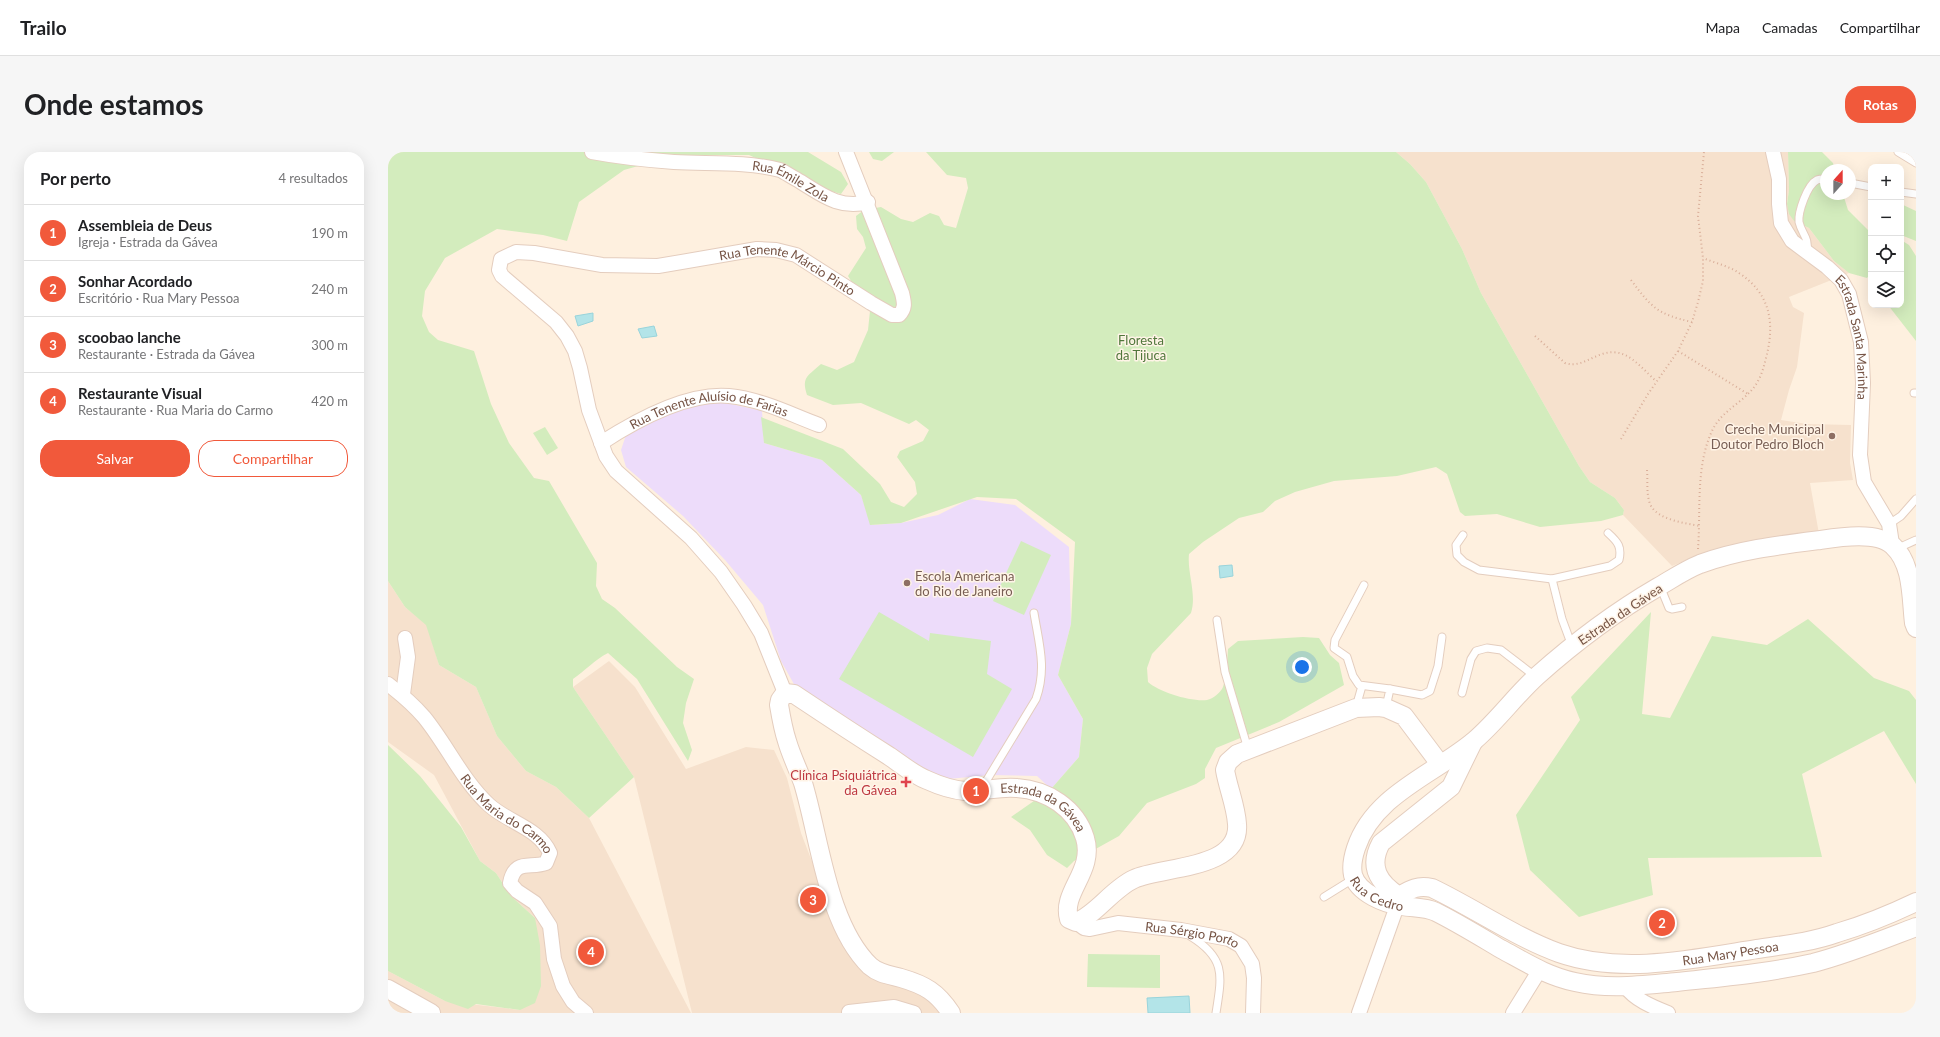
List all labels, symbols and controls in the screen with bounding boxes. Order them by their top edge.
text: Trailo [20,16,67,39]
text: Mapa [1705,19,1740,36]
text: Camadas [1762,19,1818,36]
text: Compartilhar [1840,19,1920,36]
button: Rotas [1845,86,1916,123]
text: Onde estamos [24,87,204,121]
street label: Rua Émile Zola [751,157,832,205]
north arrow [1820,164,1856,200]
map controls [1868,164,1904,308]
button: + [1868,164,1904,200]
text: Por perto [40,168,111,189]
text: 4 resultados [278,170,348,186]
button: − [1868,200,1904,236]
text: Assembleia de Deus [78,216,212,234]
text: 1 [49,225,57,241]
text: 190 m [311,225,348,241]
text: Igreja · Estrada da Gávea [78,234,218,250]
button: locate [1868,236,1904,272]
street label: Rua Tenente Márcio Pinto [718,241,858,299]
street label: Estrada Santa Marinha [1832,271,1871,400]
text: Sonhar Acordado [78,272,192,290]
button: layers [1868,272,1904,308]
text: 2 [49,281,57,297]
text: 240 m [311,281,348,297]
text: Escritório · Rua Mary Pessoa [78,290,239,306]
text: scoobao lanche [78,328,181,346]
park label: Floresta da Tijuca [1116,332,1166,363]
text: 3 [49,337,57,353]
text: 300 m [311,337,348,353]
text: Restaurante · Estrada da Gávea [78,346,255,362]
text: Restaurante Visual [78,384,202,402]
street label: Rua Tenente Aluísio de Farias [627,388,791,432]
text: 4 [49,393,57,409]
text: 420 m [311,393,348,409]
text: Restaurante · Rua Maria do Carmo [78,402,273,418]
place label: Creche Municipal Doutor Pedro Bloch [1711,421,1824,452]
marker: Creche Municipal Doutor Pedro Bloch [1827,431,1837,441]
button: Salvar [40,440,190,477]
button: Compartilhar [198,440,348,477]
place label: Escola Americana do Rio de Janeiro [915,568,1014,599]
marker: Escola Americana do Rio de Janeiro [902,578,912,588]
street label: Estrada da Gávea [1575,580,1665,648]
your location [1292,657,1312,677]
place label: Clínica Psiquiátrica da Gávea [790,767,897,798]
street label: Rua Maria do Carmo [457,771,557,856]
marker: Clínica Psiquiátrica da Gávea [900,776,912,788]
pin: 1 [963,776,989,806]
street label: Estrada da Gávea [1000,780,1090,834]
street label: Rua Cedro [1347,873,1405,914]
pin: 3 [800,885,826,915]
pin: 2 [1649,908,1675,938]
street label: Rua Sérgio Porto [1144,918,1242,951]
pin: 4 [578,937,604,967]
street label: Rua Mary Pessoa [1681,938,1780,969]

